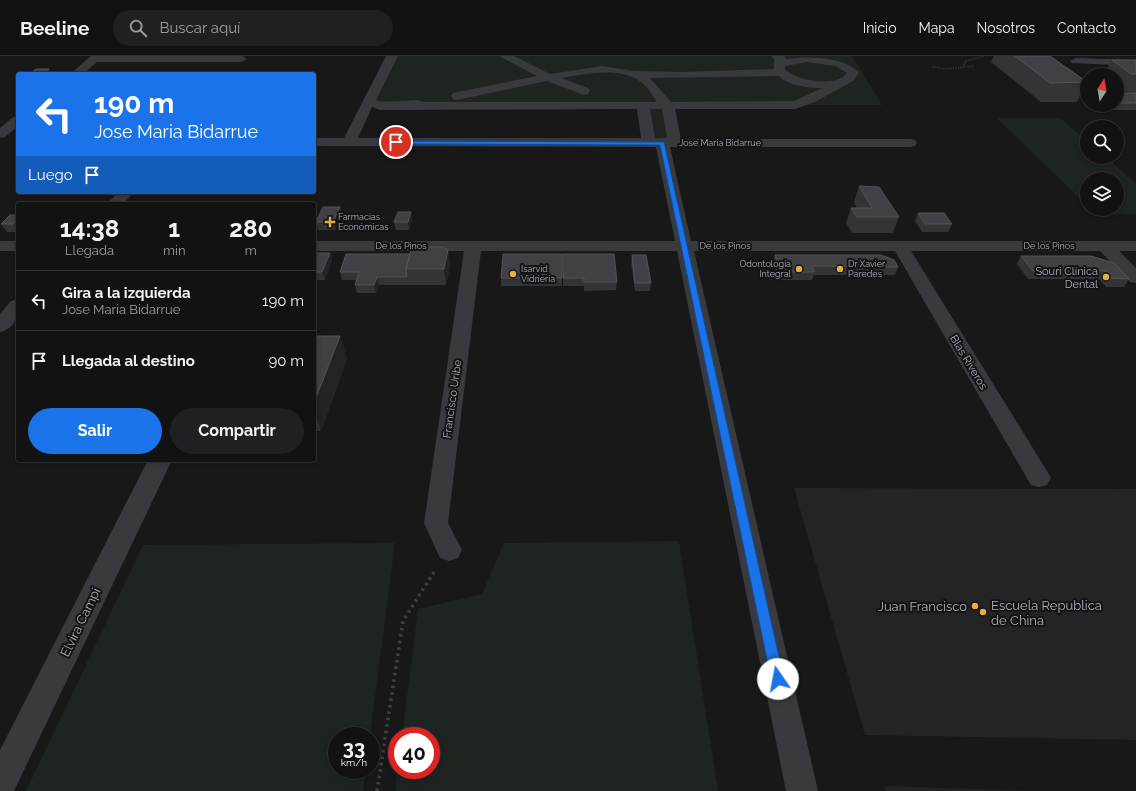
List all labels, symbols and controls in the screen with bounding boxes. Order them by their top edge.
search box [113,10,393,46]
text: Beeline [20,17,89,39]
icon: search [127,17,149,39]
text: Buscar aquí [159,19,240,37]
text: Inicio [863,20,896,36]
text: Mapa [918,20,955,36]
text: Nosotros [977,20,1035,36]
text: Contacto [1057,20,1116,36]
north arrow [1080,68,1124,112]
map controls [1080,68,1124,216]
text: 190 m [94,87,174,120]
icon: left [28,88,80,140]
button: search [1080,120,1124,164]
text: Jose Maria Bidarrue [94,121,258,142]
pin [379,125,413,159]
icon: arrive [385,131,407,153]
street label: Jose Maria Bidarrue [679,138,762,148]
icon: arrive [81,164,103,186]
text: Luego [28,166,73,184]
button: layers [1080,172,1124,216]
place label: Farmacias Económicas [338,212,389,232]
text: 14:38 [60,214,119,243]
text: 1 [168,214,180,243]
text: 280 [229,214,272,243]
marker: Farmacias Económicas [325,217,335,227]
street label: De los Pinos [376,241,427,251]
street label: De los Pinos [700,241,751,251]
street label: De los Pinos [1024,241,1075,251]
text: Llegada [65,243,114,258]
text: min [163,243,185,258]
text: m [245,243,257,258]
place label: Odontologia Integral [740,259,792,279]
place label: Dr Xavier Paredes [848,259,886,279]
place label: Isarvid Vidrieria [521,264,555,284]
marker: Odontologia Integral [794,264,804,274]
marker: Dr Xavier Paredes [835,264,845,274]
place label: Souri Clínica Dental [1035,265,1098,291]
marker: Isarvid Vidrieria [508,269,518,279]
marker: Souri Clínica Dental [1101,272,1111,282]
text: Gira a la izquierda [62,284,191,302]
icon: left [28,290,50,312]
text: 190 m [262,292,304,310]
text: Jose Maria Bidarrue [62,302,180,317]
street label: Blas Riveros [947,332,990,392]
icon: arrive [28,350,50,372]
text: Llegada al destino [62,352,195,370]
text: 90 m [268,352,304,370]
street label: Francisco Uribe [441,358,465,439]
button: Salir [28,408,162,454]
button: Compartir [170,408,304,454]
street label: Elvira Campi [57,585,104,659]
place label: Escuela Republica de China [991,598,1102,628]
place label: Juan Francisco [878,599,967,614]
marker: Juan Francisco [970,601,980,611]
marker: Escuela Republica de China [978,607,988,617]
position arrow [757,658,799,700]
speed limit sign: 40 [388,727,440,779]
text: 33 [343,736,365,760]
text: km/h [341,757,367,768]

